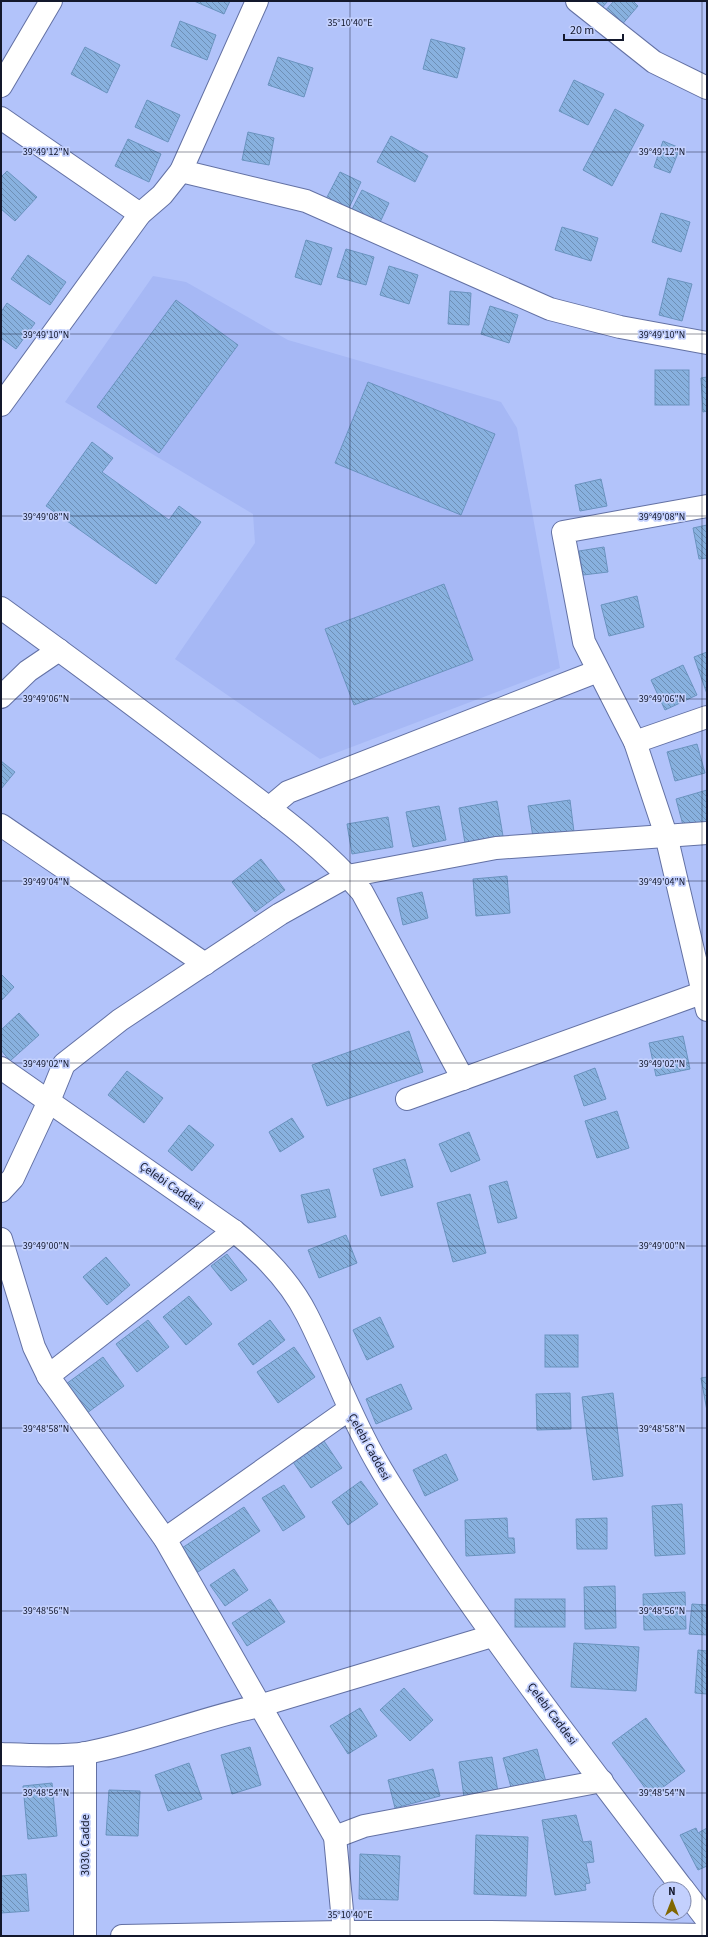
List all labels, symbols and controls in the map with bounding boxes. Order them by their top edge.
text: 35°10'40"E [327,16,373,30]
scale bar [564,16,623,42]
text: 20 m [570,22,594,39]
text: 39°49'12"N [23,145,69,159]
text: 39°49'12"N [639,145,685,159]
text: 39°49'10"N [23,328,69,342]
text: 39°49'10"N [639,328,685,342]
text: 39°49'08"N [23,510,69,524]
text: 39°49'08"N [639,510,685,524]
text: 39°49'06"N [23,692,69,706]
text: 39°49'06"N [639,692,685,706]
text: 39°49'04"N [23,875,69,889]
text: 39°49'04"N [639,875,685,889]
text: 39°49'02"N [23,1057,69,1071]
text: 39°49'02"N [639,1057,685,1071]
street label: Çelebi Caddesi [136,1158,206,1214]
text: 39°49'00"N [23,1239,69,1253]
text: 39°49'00"N [639,1239,685,1253]
street label: Çelebi Caddesi [344,1411,394,1483]
text: 39°48'58"N [23,1422,69,1436]
text: 39°48'58"N [639,1422,685,1436]
text: 39°48'56"N [23,1604,69,1618]
text: 39°48'56"N [639,1604,685,1618]
street label: Çelebi Caddesi [523,1679,581,1749]
text: 39°48'54"N [23,1786,69,1800]
text: 39°48'54"N [639,1786,685,1800]
street label: 3030. Cadde [77,1814,94,1876]
north arrow [652,1881,692,1921]
text: N [668,1884,676,1899]
text: 35°10'40"E [327,1908,373,1922]

